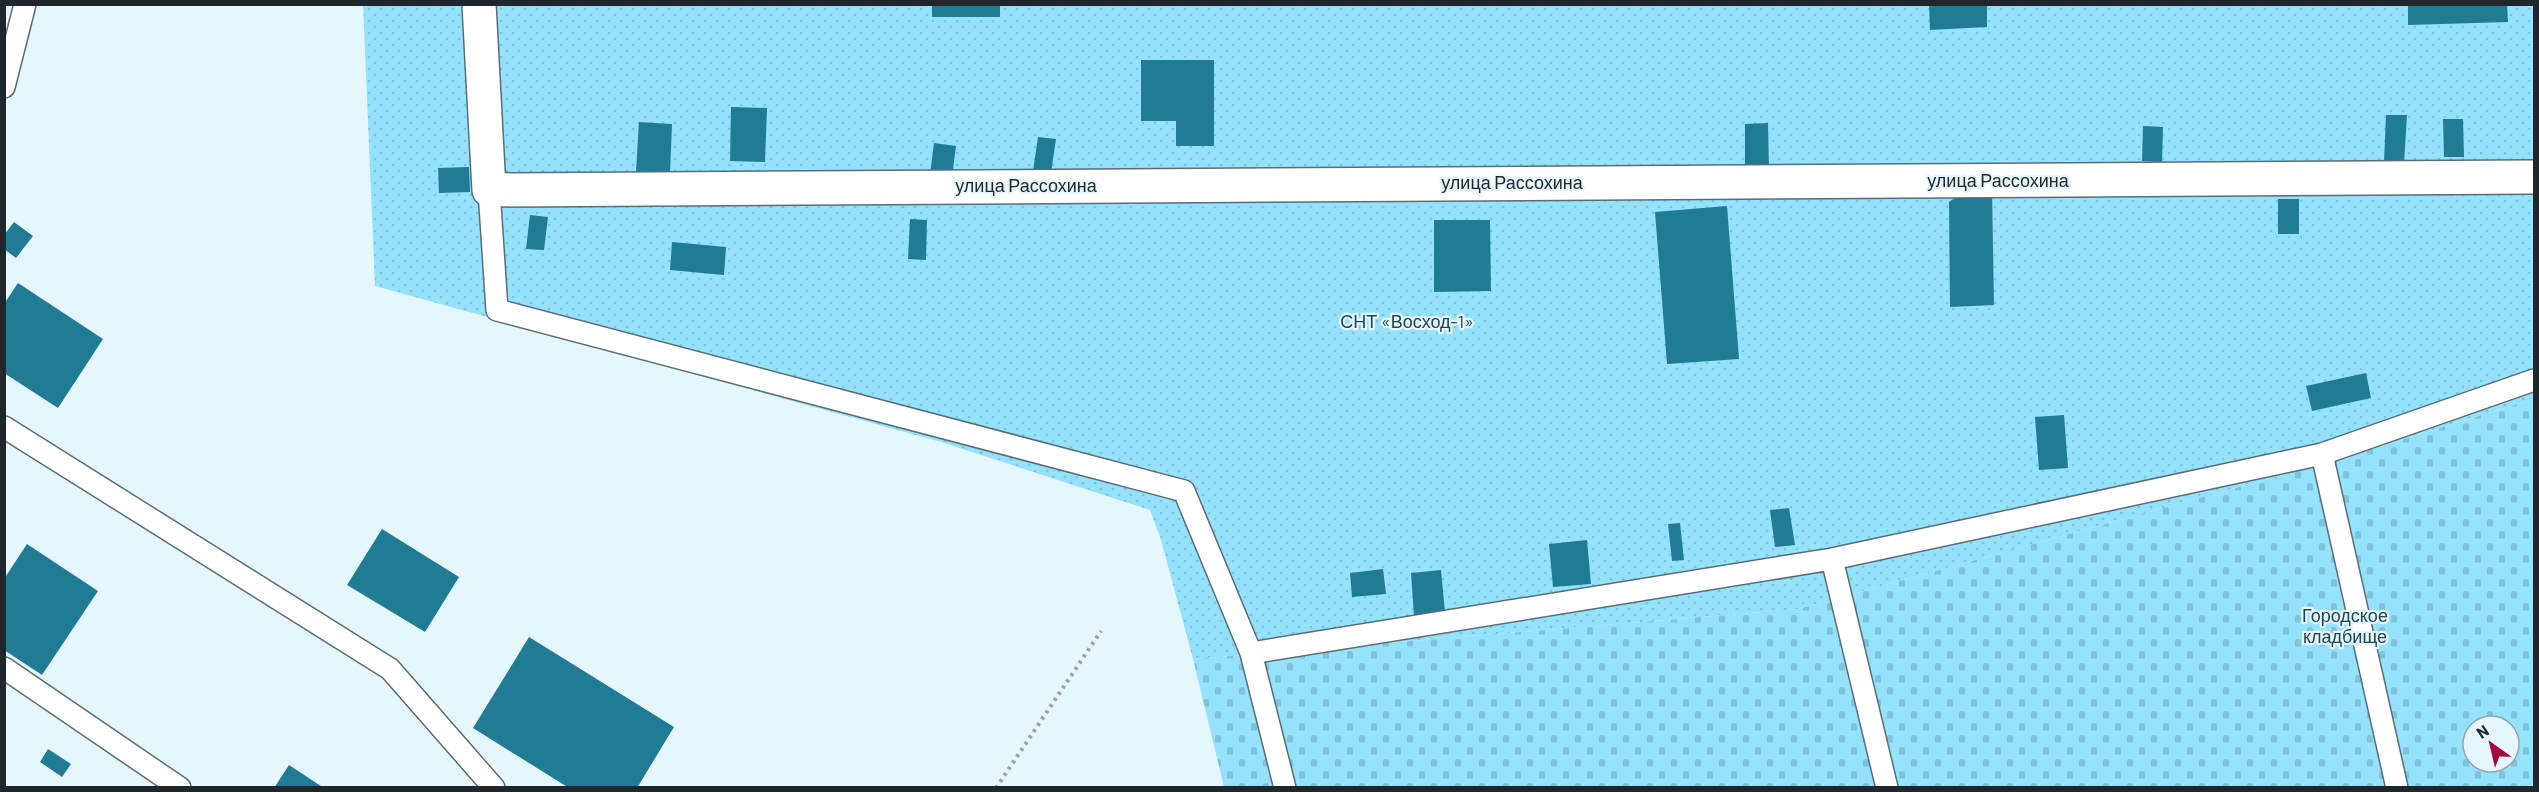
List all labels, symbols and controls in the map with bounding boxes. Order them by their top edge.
street label: улица Рассохина [1927,169,2070,191]
street label: улица Рассохина [1441,171,1584,193]
street label: улица Рассохина [955,174,1098,196]
park label: СНТ «Восход-1» [1340,310,1474,332]
park label: Городское кладбище [2302,604,2388,647]
north arrow [2461,714,2521,774]
text: N [2473,720,2492,742]

